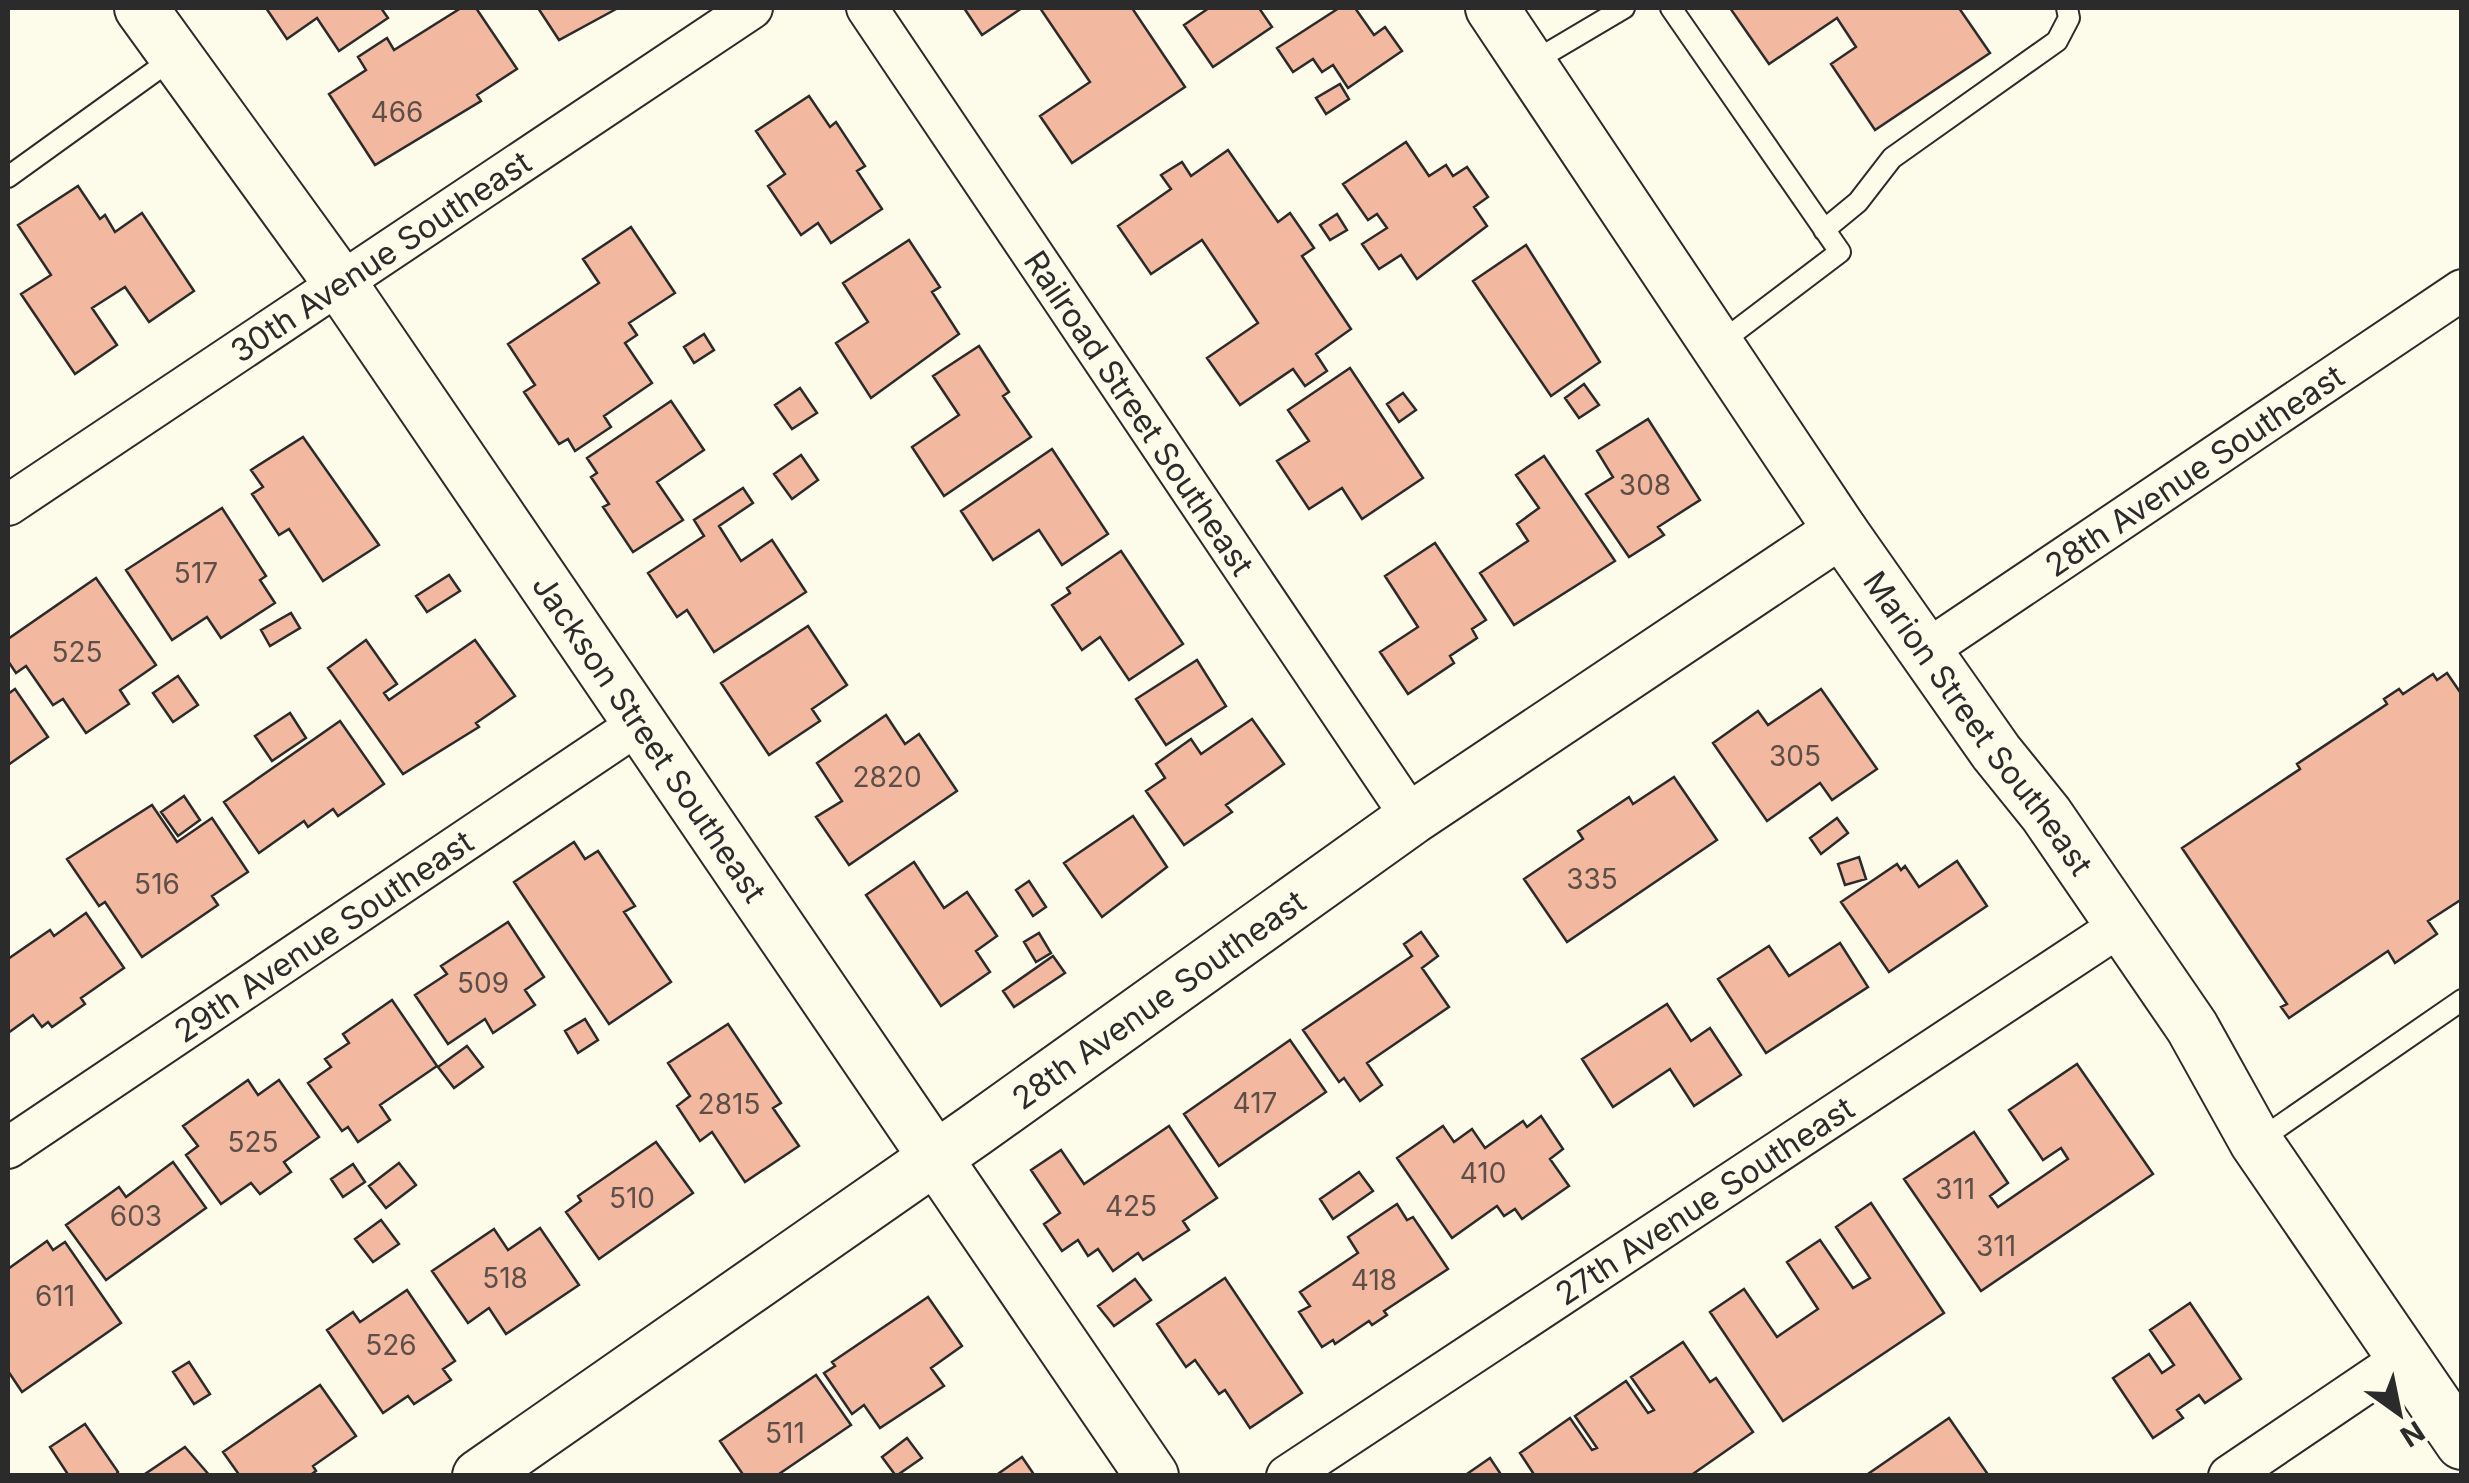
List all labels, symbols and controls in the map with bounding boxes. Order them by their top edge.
house number: 466 [371,95,423,129]
street label: 30th Avenue Southeast [223,142,538,370]
street label: Railroad Street Southeast [1016,243,1263,583]
street label: 28th Avenue Southeast [2037,356,2351,585]
house number: 308 [1619,468,1671,502]
house number: 517 [174,556,218,590]
street label: Marion Street Southeast [1856,563,2101,882]
street label: Jackson Street Southeast [525,567,775,909]
house number: 525 [51,635,103,669]
house number: 305 [1769,739,1821,773]
house number: 2820 [852,760,922,794]
street label: 29th Avenue Southeast [166,822,480,1050]
house number: 335 [1566,862,1618,896]
house number: 516 [134,867,180,901]
street label: 28th Avenue Southeast [1004,881,1313,1117]
house number: 509 [457,966,509,1000]
house number: 417 [1233,1086,1277,1120]
house number: 2815 [698,1087,760,1121]
street label: 27th Avenue Southeast [1548,1088,1861,1313]
house number: 525 [227,1125,279,1159]
house number: 410 [1460,1156,1506,1190]
house number: 311 [1935,1172,1975,1206]
house number: 510 [609,1181,655,1215]
house number: 425 [1105,1189,1157,1223]
house number: 603 [110,1199,162,1233]
house number: 311 [1976,1229,2016,1263]
house number: 518 [482,1261,528,1295]
house number: 418 [1351,1263,1397,1297]
house number: 611 [35,1279,75,1313]
house number: 526 [365,1328,417,1362]
north arrow [2349,1363,2449,1463]
text: N [2394,1414,2431,1454]
house number: 511 [765,1416,805,1450]

